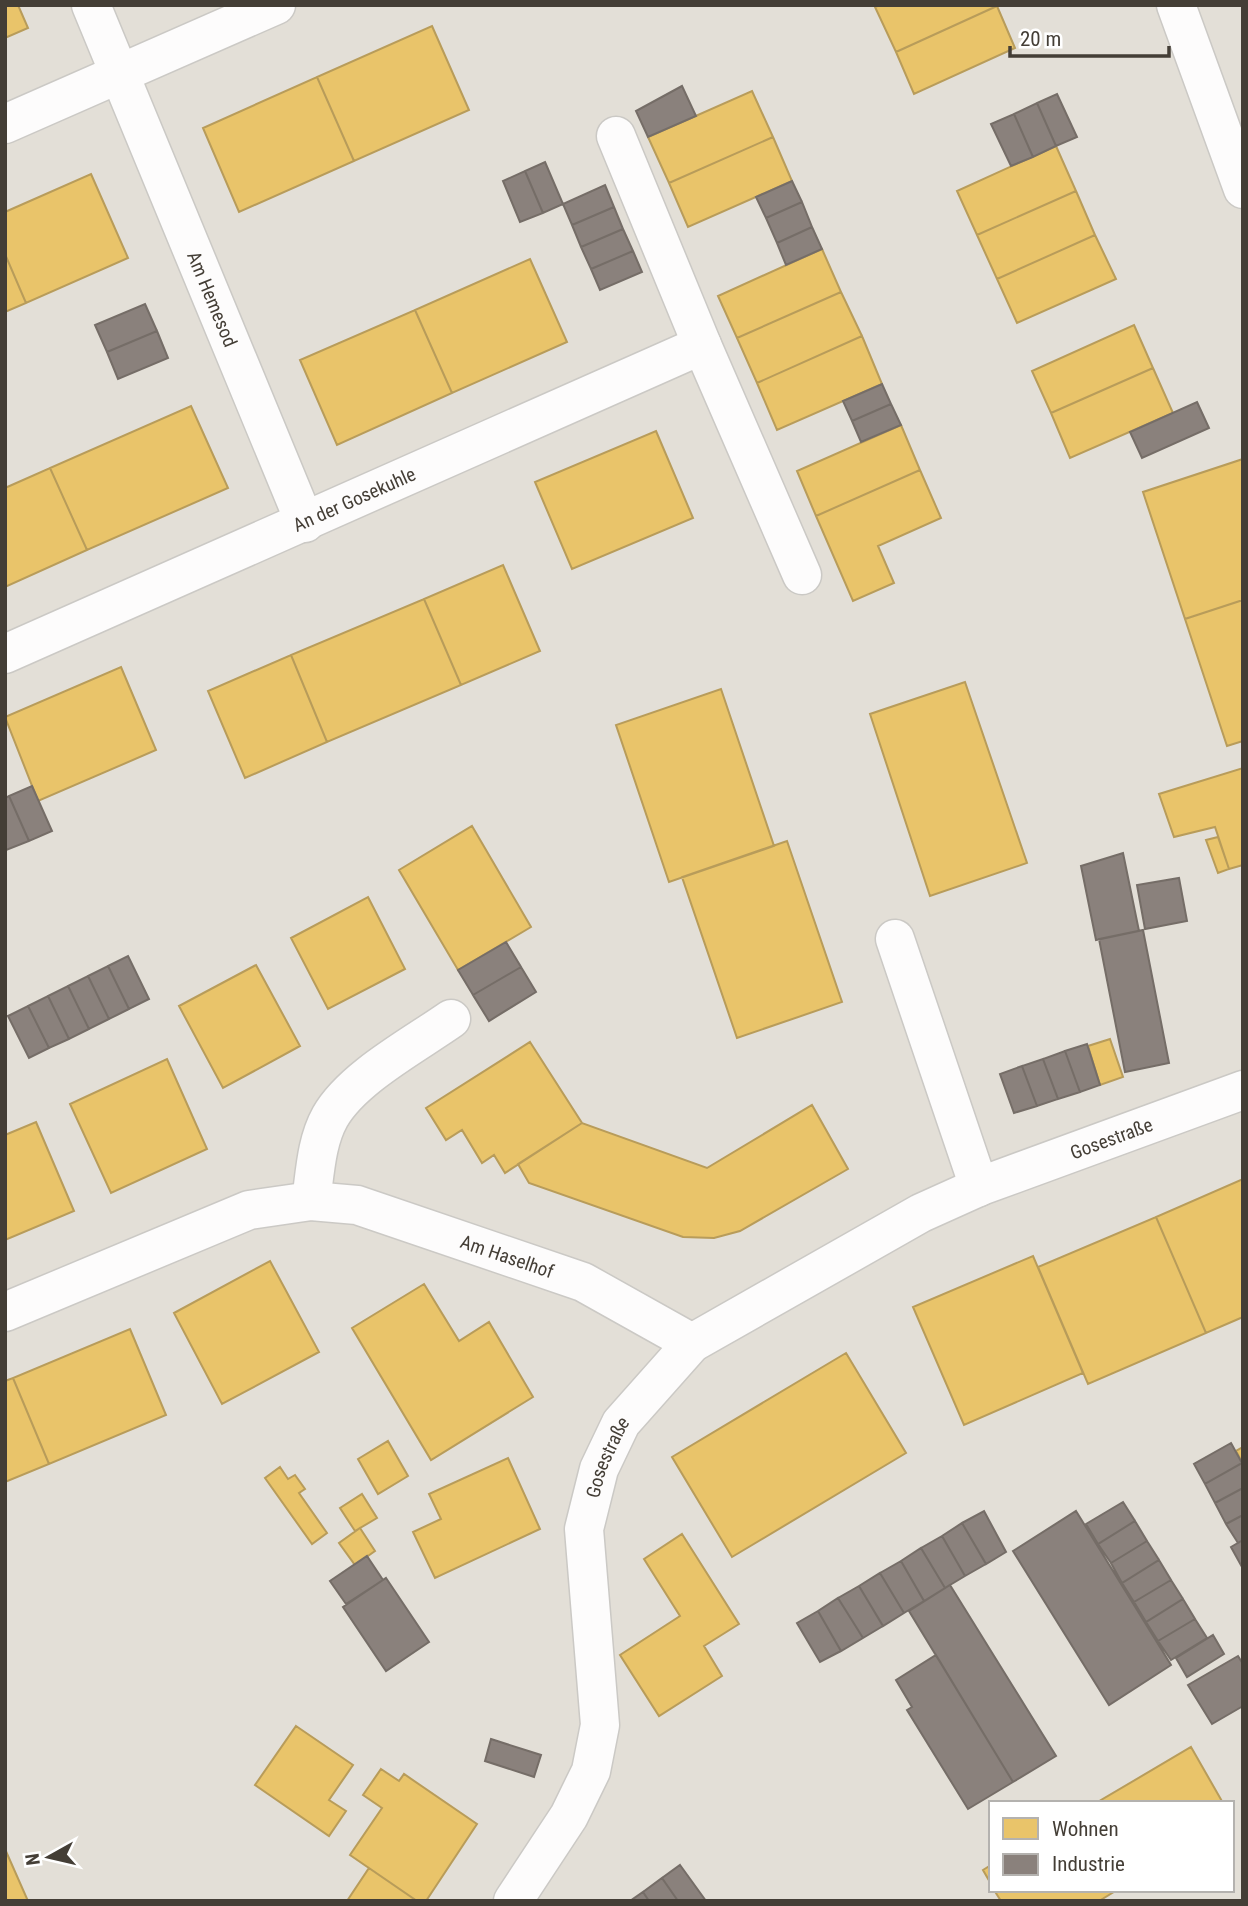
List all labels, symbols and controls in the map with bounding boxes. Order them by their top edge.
scale bar [1010,14,1169,58]
text: 20 m [1020,27,1061,51]
street label: Am Hemesod [182,248,242,350]
street label: An der Gosekuhle [290,462,419,537]
street label: Gosestraße [1067,1113,1156,1164]
street label: Am Haselhof [457,1230,557,1283]
street label: Gosestraße [581,1411,634,1500]
legend [989,1801,1234,1892]
text: Wohnen [1052,1817,1119,1841]
north arrow [14,1822,84,1892]
text: N [20,1852,45,1867]
text: Industrie [1052,1852,1125,1876]

